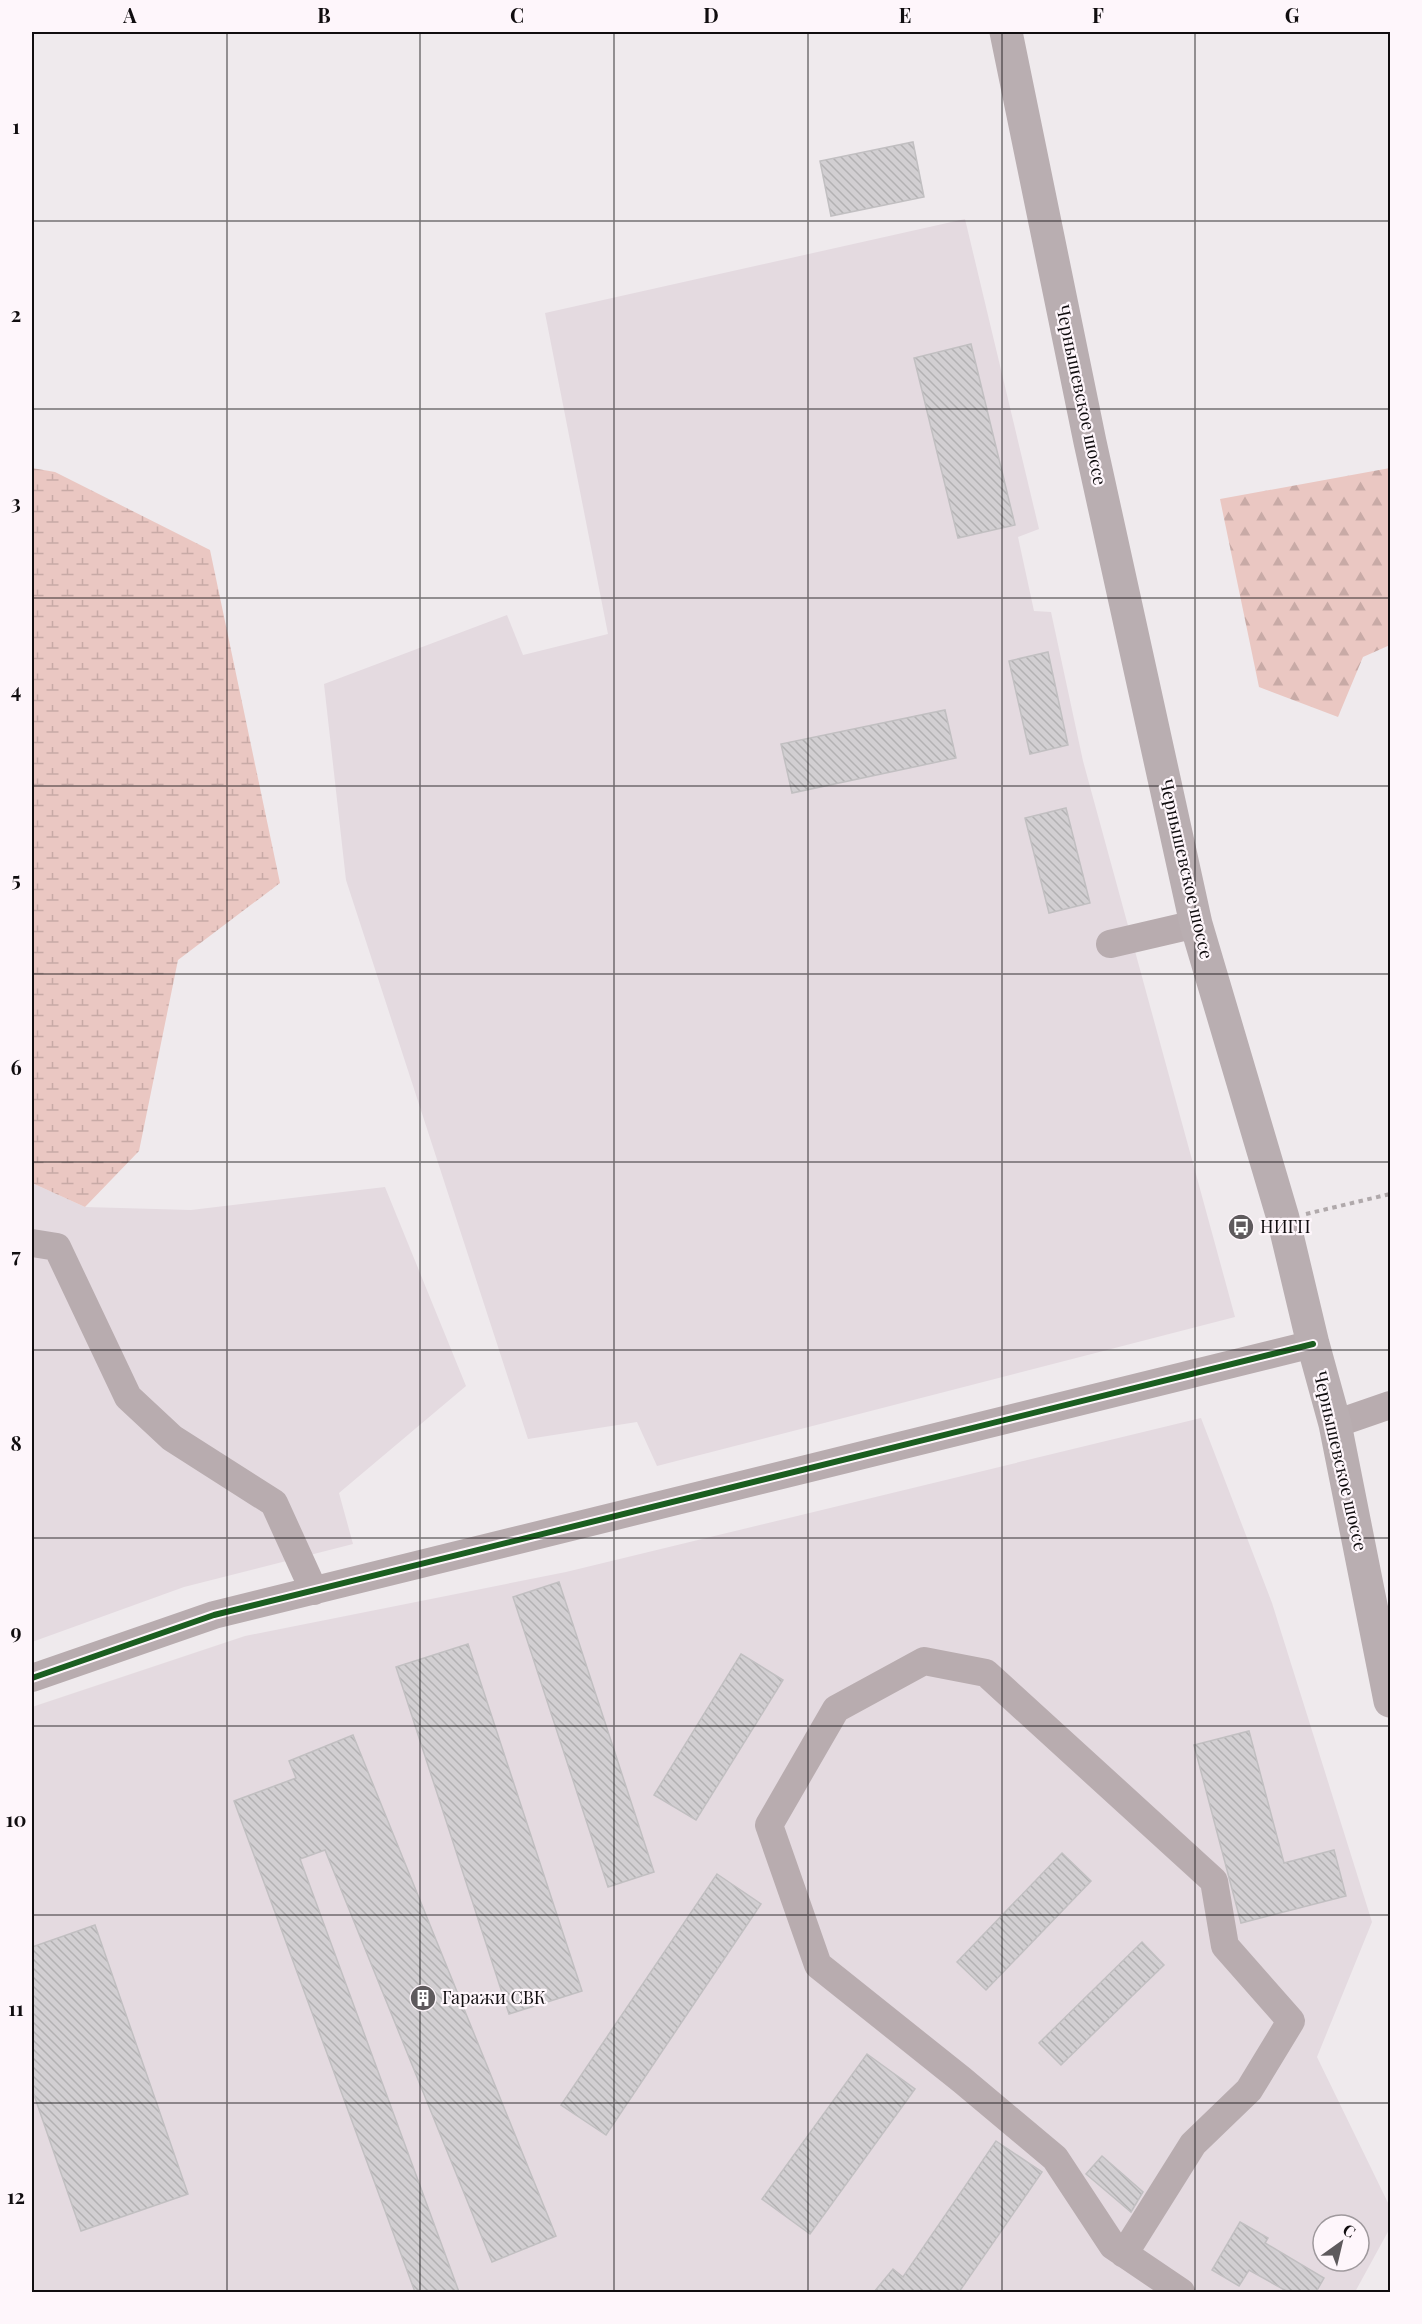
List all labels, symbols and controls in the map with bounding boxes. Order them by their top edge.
text: A [122,1,137,28]
text: B [317,1,331,28]
text: C [510,1,524,28]
text: D [703,1,719,28]
text: E [899,1,911,28]
text: F [1092,1,1104,28]
text: G [1285,1,1300,28]
text: 1 [12,112,20,139]
text: 2 [11,300,21,327]
street label: Чернышевское шоссе [1051,302,1113,487]
text: 3 [11,488,21,515]
text: 4 [11,676,21,703]
street label: Чернышевское шоссе [1155,776,1219,961]
text: 5 [11,865,21,892]
text: 6 [10,1053,22,1080]
bus stop icon: НИГП [1226,1212,1256,1242]
place label: НИГП [1260,1214,1311,1238]
text: 7 [11,1241,21,1268]
street label: Чернышевское шоссе [1309,1368,1373,1553]
text: 8 [10,1429,22,1456]
text: 9 [10,1617,22,1644]
text: 10 [6,1805,26,1832]
building icon: Гаражи СВК [408,1983,438,2013]
place label: Гаражи СВК [442,1985,546,2009]
text: 11 [8,1994,24,2021]
text: 12 [7,2182,25,2209]
north arrow [1311,2213,1371,2273]
text: С [1339,2218,1360,2242]

